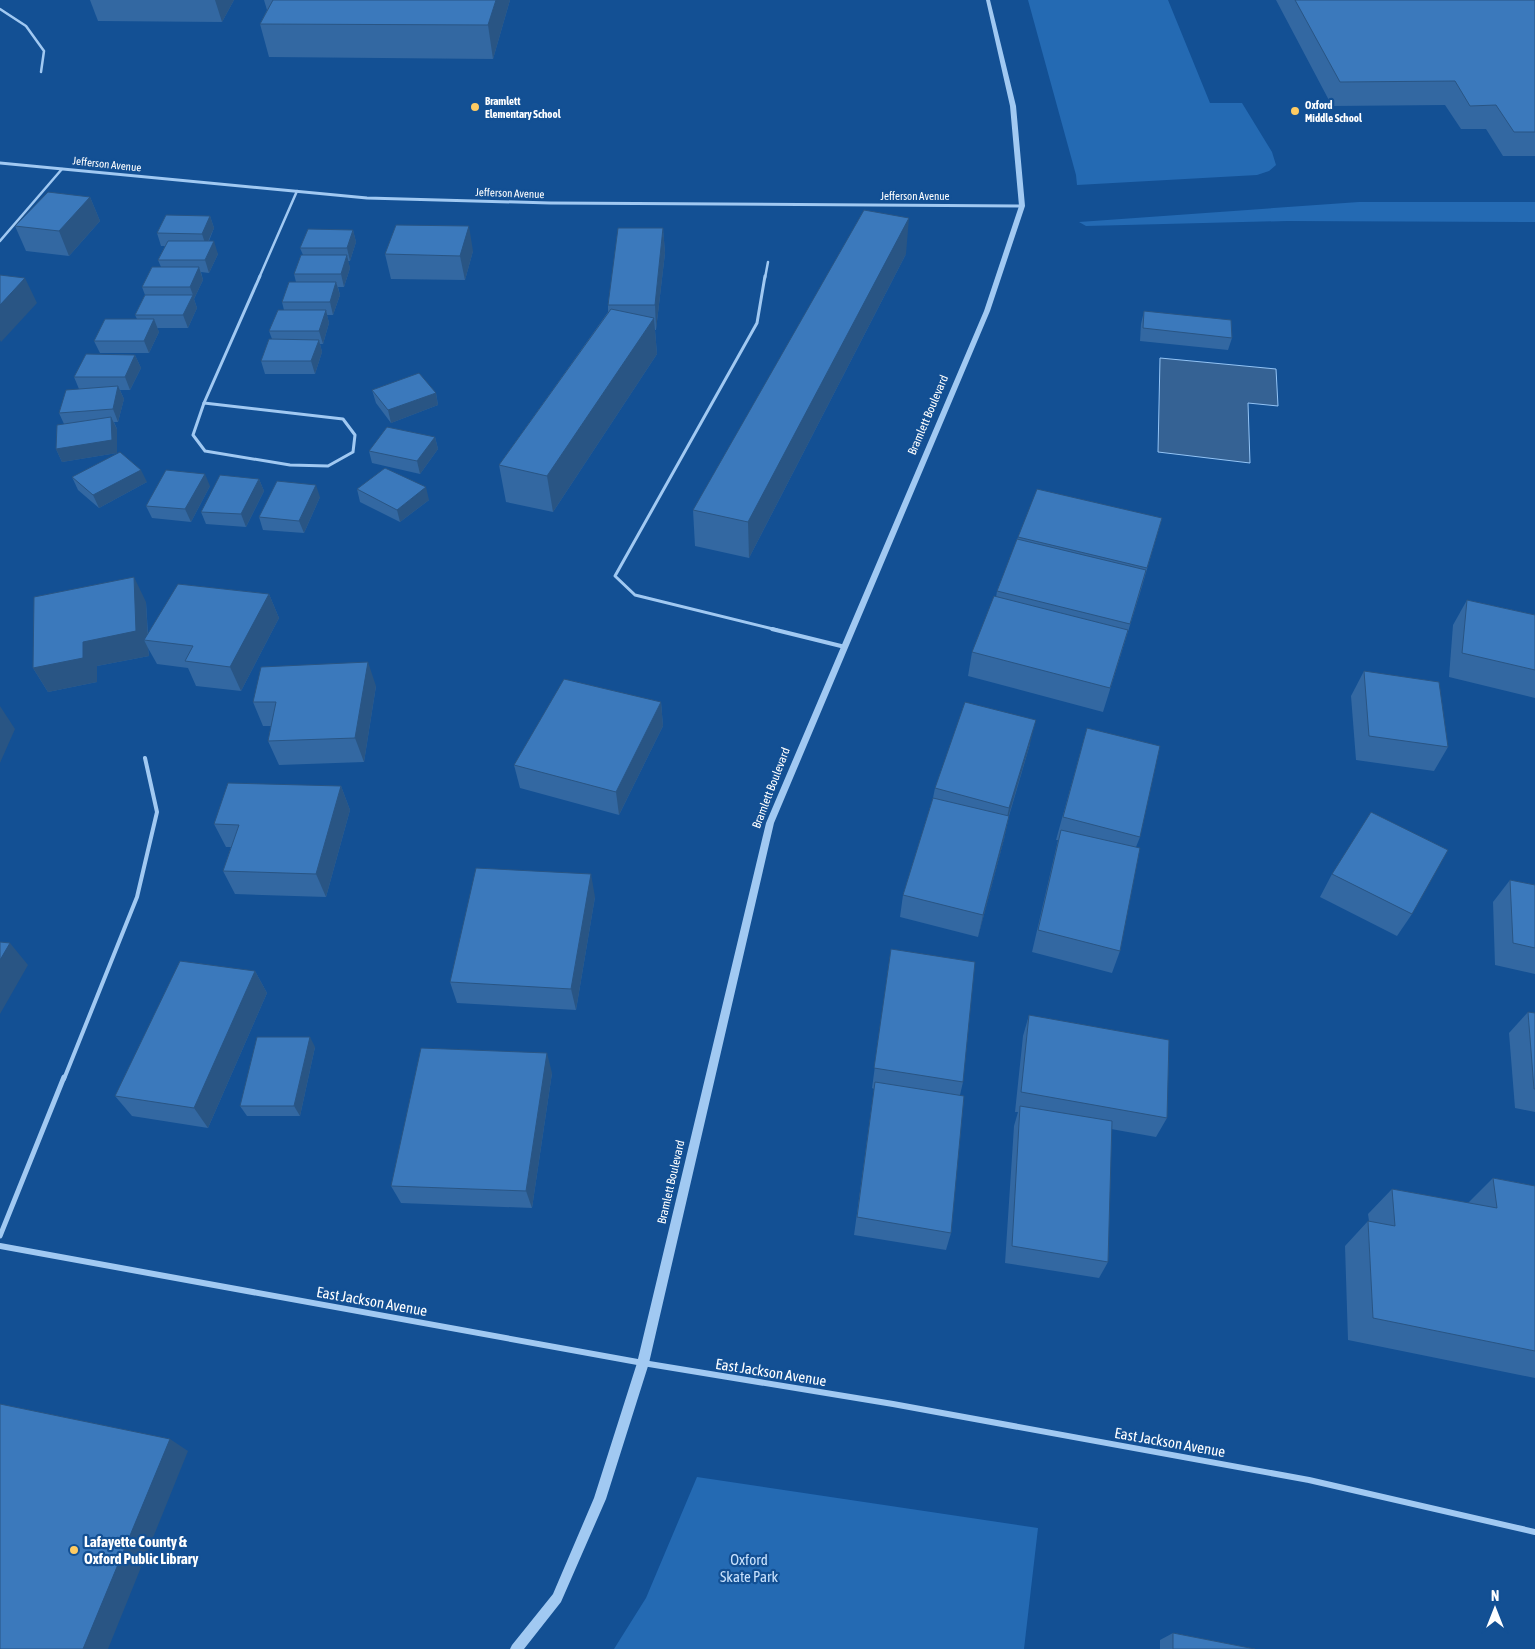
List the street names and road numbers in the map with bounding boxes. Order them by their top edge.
street label: Jefferson Avenue [72,154,142,174]
street label: Jefferson Avenue [475,186,545,200]
street label: Jefferson Avenue [880,190,950,202]
street label: Bramlett Boulevard [905,373,951,457]
street label: Bramlett Boulevard [749,746,793,830]
street label: Bramlett Boulevard [655,1139,687,1225]
street label: East Jackson Avenue [315,1283,429,1319]
street label: East Jackson Avenue [714,1355,828,1389]
street label: East Jackson Avenue [1113,1424,1227,1460]

